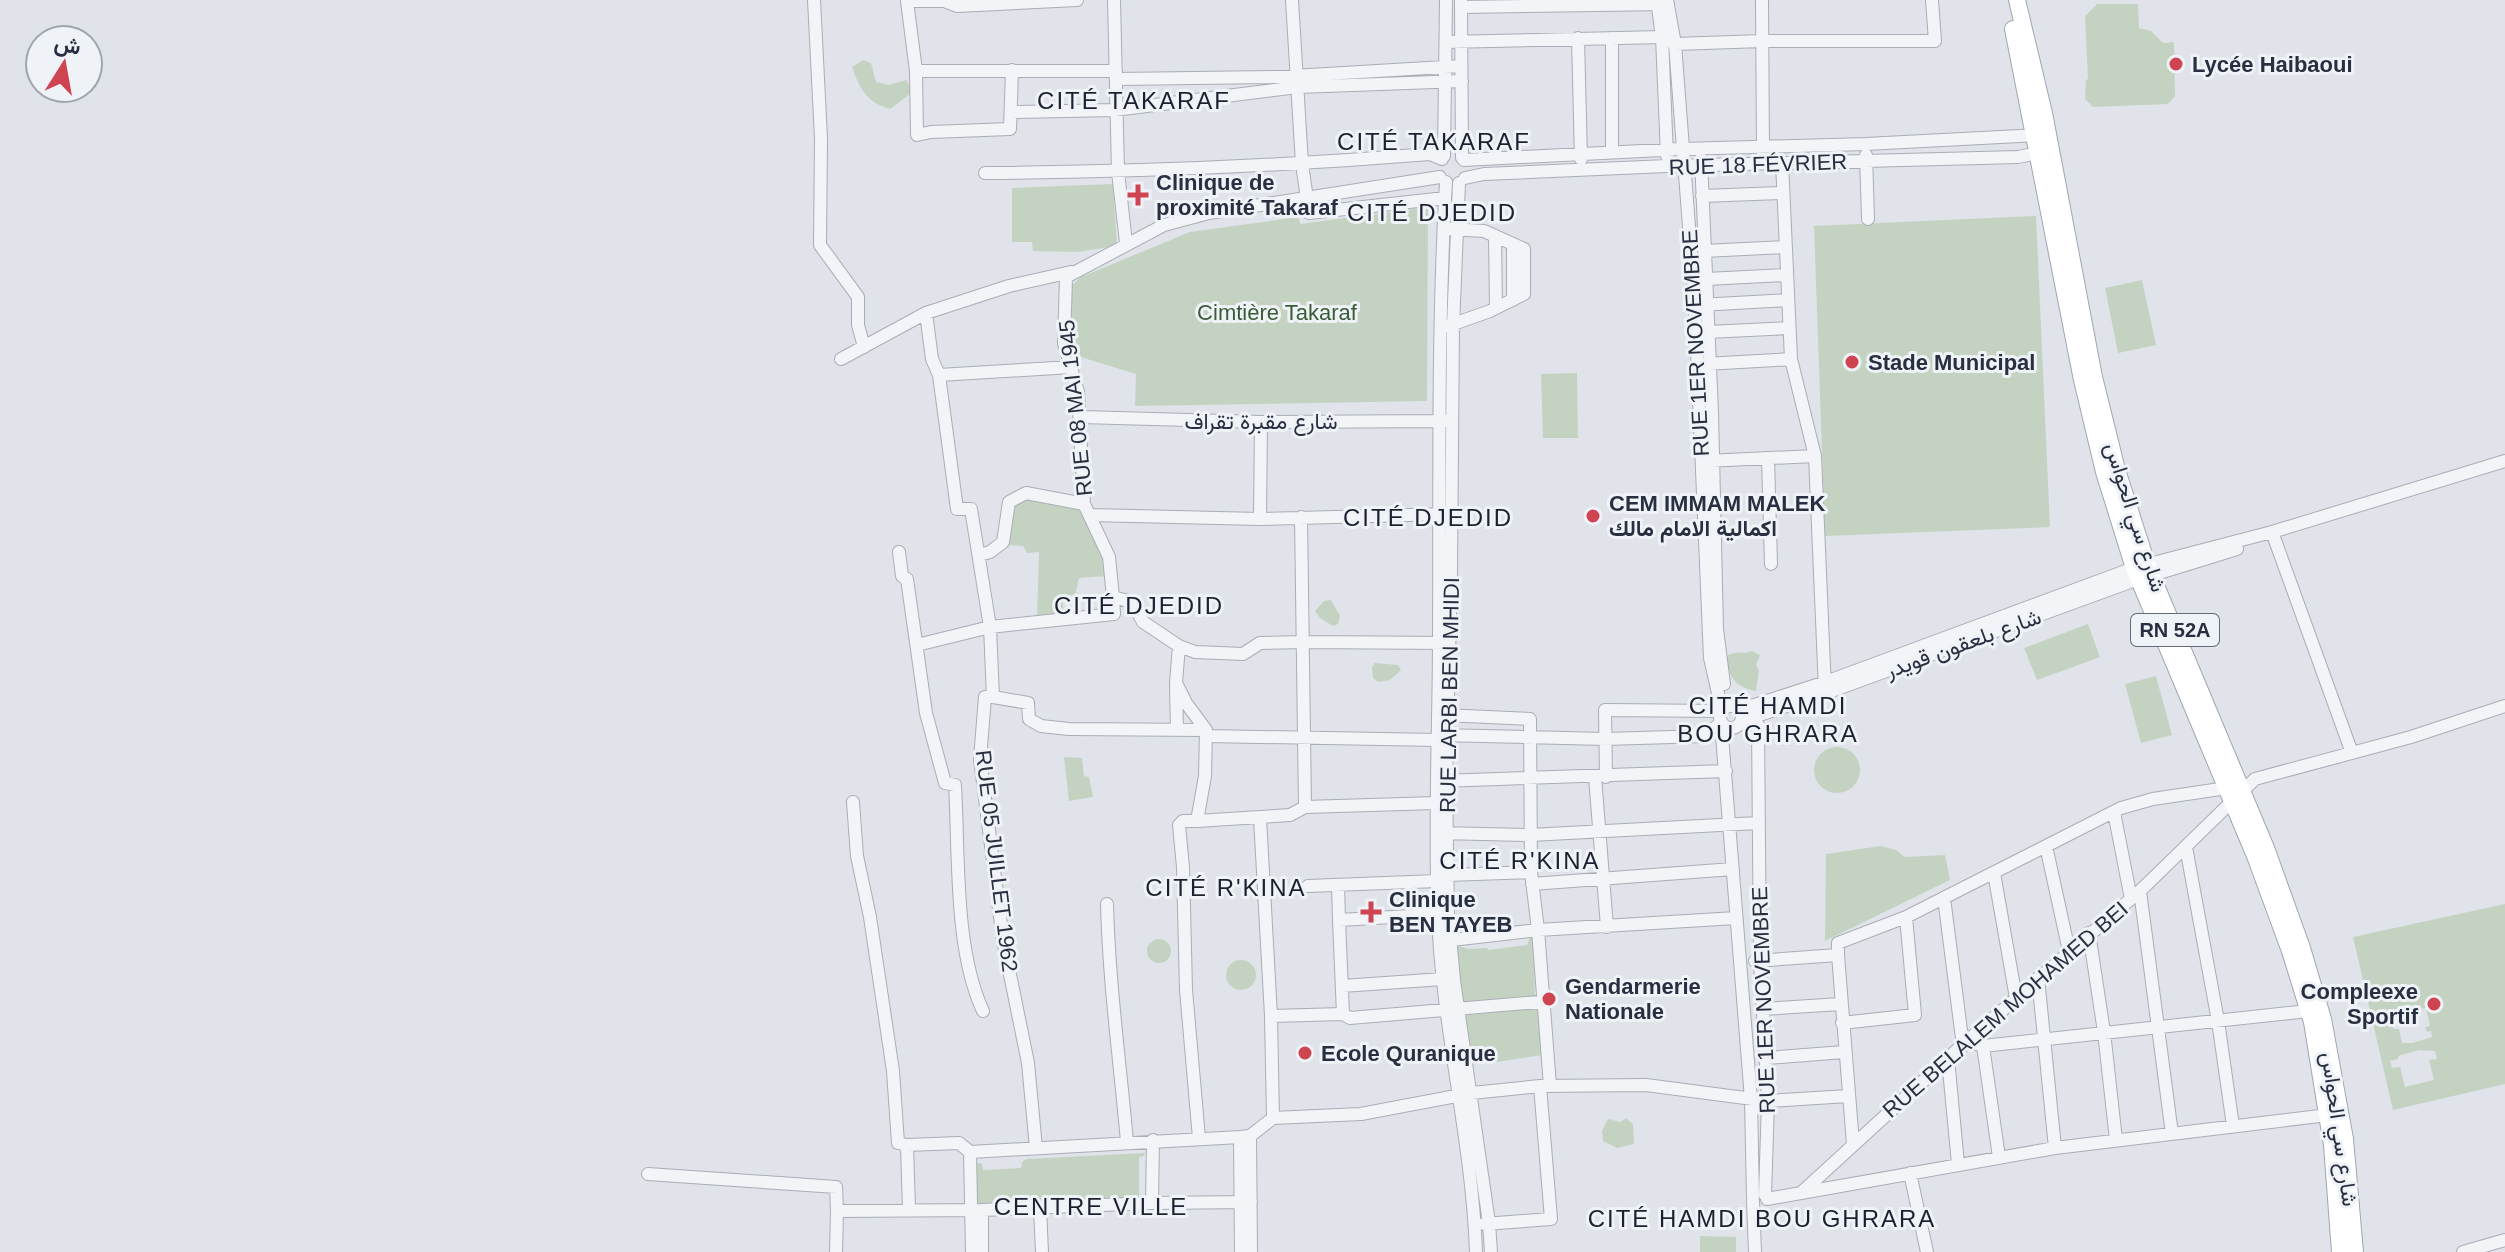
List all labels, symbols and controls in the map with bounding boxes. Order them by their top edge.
north arrow [24,24,104,104]
text: ش [52,30,83,61]
place label: Lycée Haibaoui [2192,52,2353,77]
marker: Lycée Haibaoui [2167,55,2185,73]
district label: CITÉ TAKARAF [1037,87,1231,114]
district label: CITÉ TAKARAF [1337,128,1531,155]
street label: RUE 18 FÉVRIER [1668,149,1848,180]
place label: Clinique de proximité Takaraf [1156,170,1338,220]
marker: Clinique de proximité Takaraf [1127,184,1149,206]
district label: CITÉ DJEDID [1347,199,1517,226]
street label: RUE 1ER NOVEMBRE [1677,229,1714,457]
park label: Cimtière Takaraf [1197,300,1358,325]
street label: RUE 08 MAI 1945 [1054,318,1097,497]
place label: Stade Municipal [1868,350,2035,375]
marker: Stade Municipal [1843,353,1861,371]
street label: شارع مقبرة تقراف [1184,409,1338,436]
street label: شارع سي الحواس [2094,439,2171,597]
place label: CEM IMMAM MALEK اكمالية الامام مالك [1609,491,1825,543]
district label: CITÉ DJEDID [1343,504,1513,531]
marker: CEM IMMAM MALEK اكمالية الامام مالك [1584,507,1602,525]
street label: RUE LARBI BEN MHIDI [1435,577,1464,813]
district label: CITÉ DJEDID [1054,592,1224,619]
street label: شارع بلعقون قويدر [1881,604,2045,685]
road number: RN 52A [2131,614,2219,646]
district label: CITÉ HAMDI BOU GHRARA [1677,692,1859,747]
street label: RUE 05 JUILLET 1962 [970,749,1023,973]
district label: CITÉ R'KINA [1439,847,1601,874]
district label: CITÉ R'KINA [1145,874,1307,901]
street label: RUE 1ER NOVEMBRE [1747,886,1780,1114]
place label: Clinique BEN TAYEB [1389,887,1512,937]
street label: RUE BELALEM MOHAMED BEI [1878,896,2133,1123]
marker: Clinique BEN TAYEB [1360,901,1382,923]
place label: Gendarmerie Nationale [1565,974,1701,1024]
place label: Compleexe Sportif [2301,979,2419,1029]
marker: Gendarmerie Nationale [1540,990,1558,1008]
marker: Compleexe Sportif [2425,995,2443,1013]
place label: Ecole Quranique [1321,1041,1496,1066]
marker: Ecole Quranique [1296,1044,1314,1062]
street label: شارع سي الحواس [2310,1050,2363,1209]
district label: CENTRE VILLE [994,1193,1188,1220]
district label: CITÉ HAMDI BOU GHRARA [1588,1205,1936,1232]

